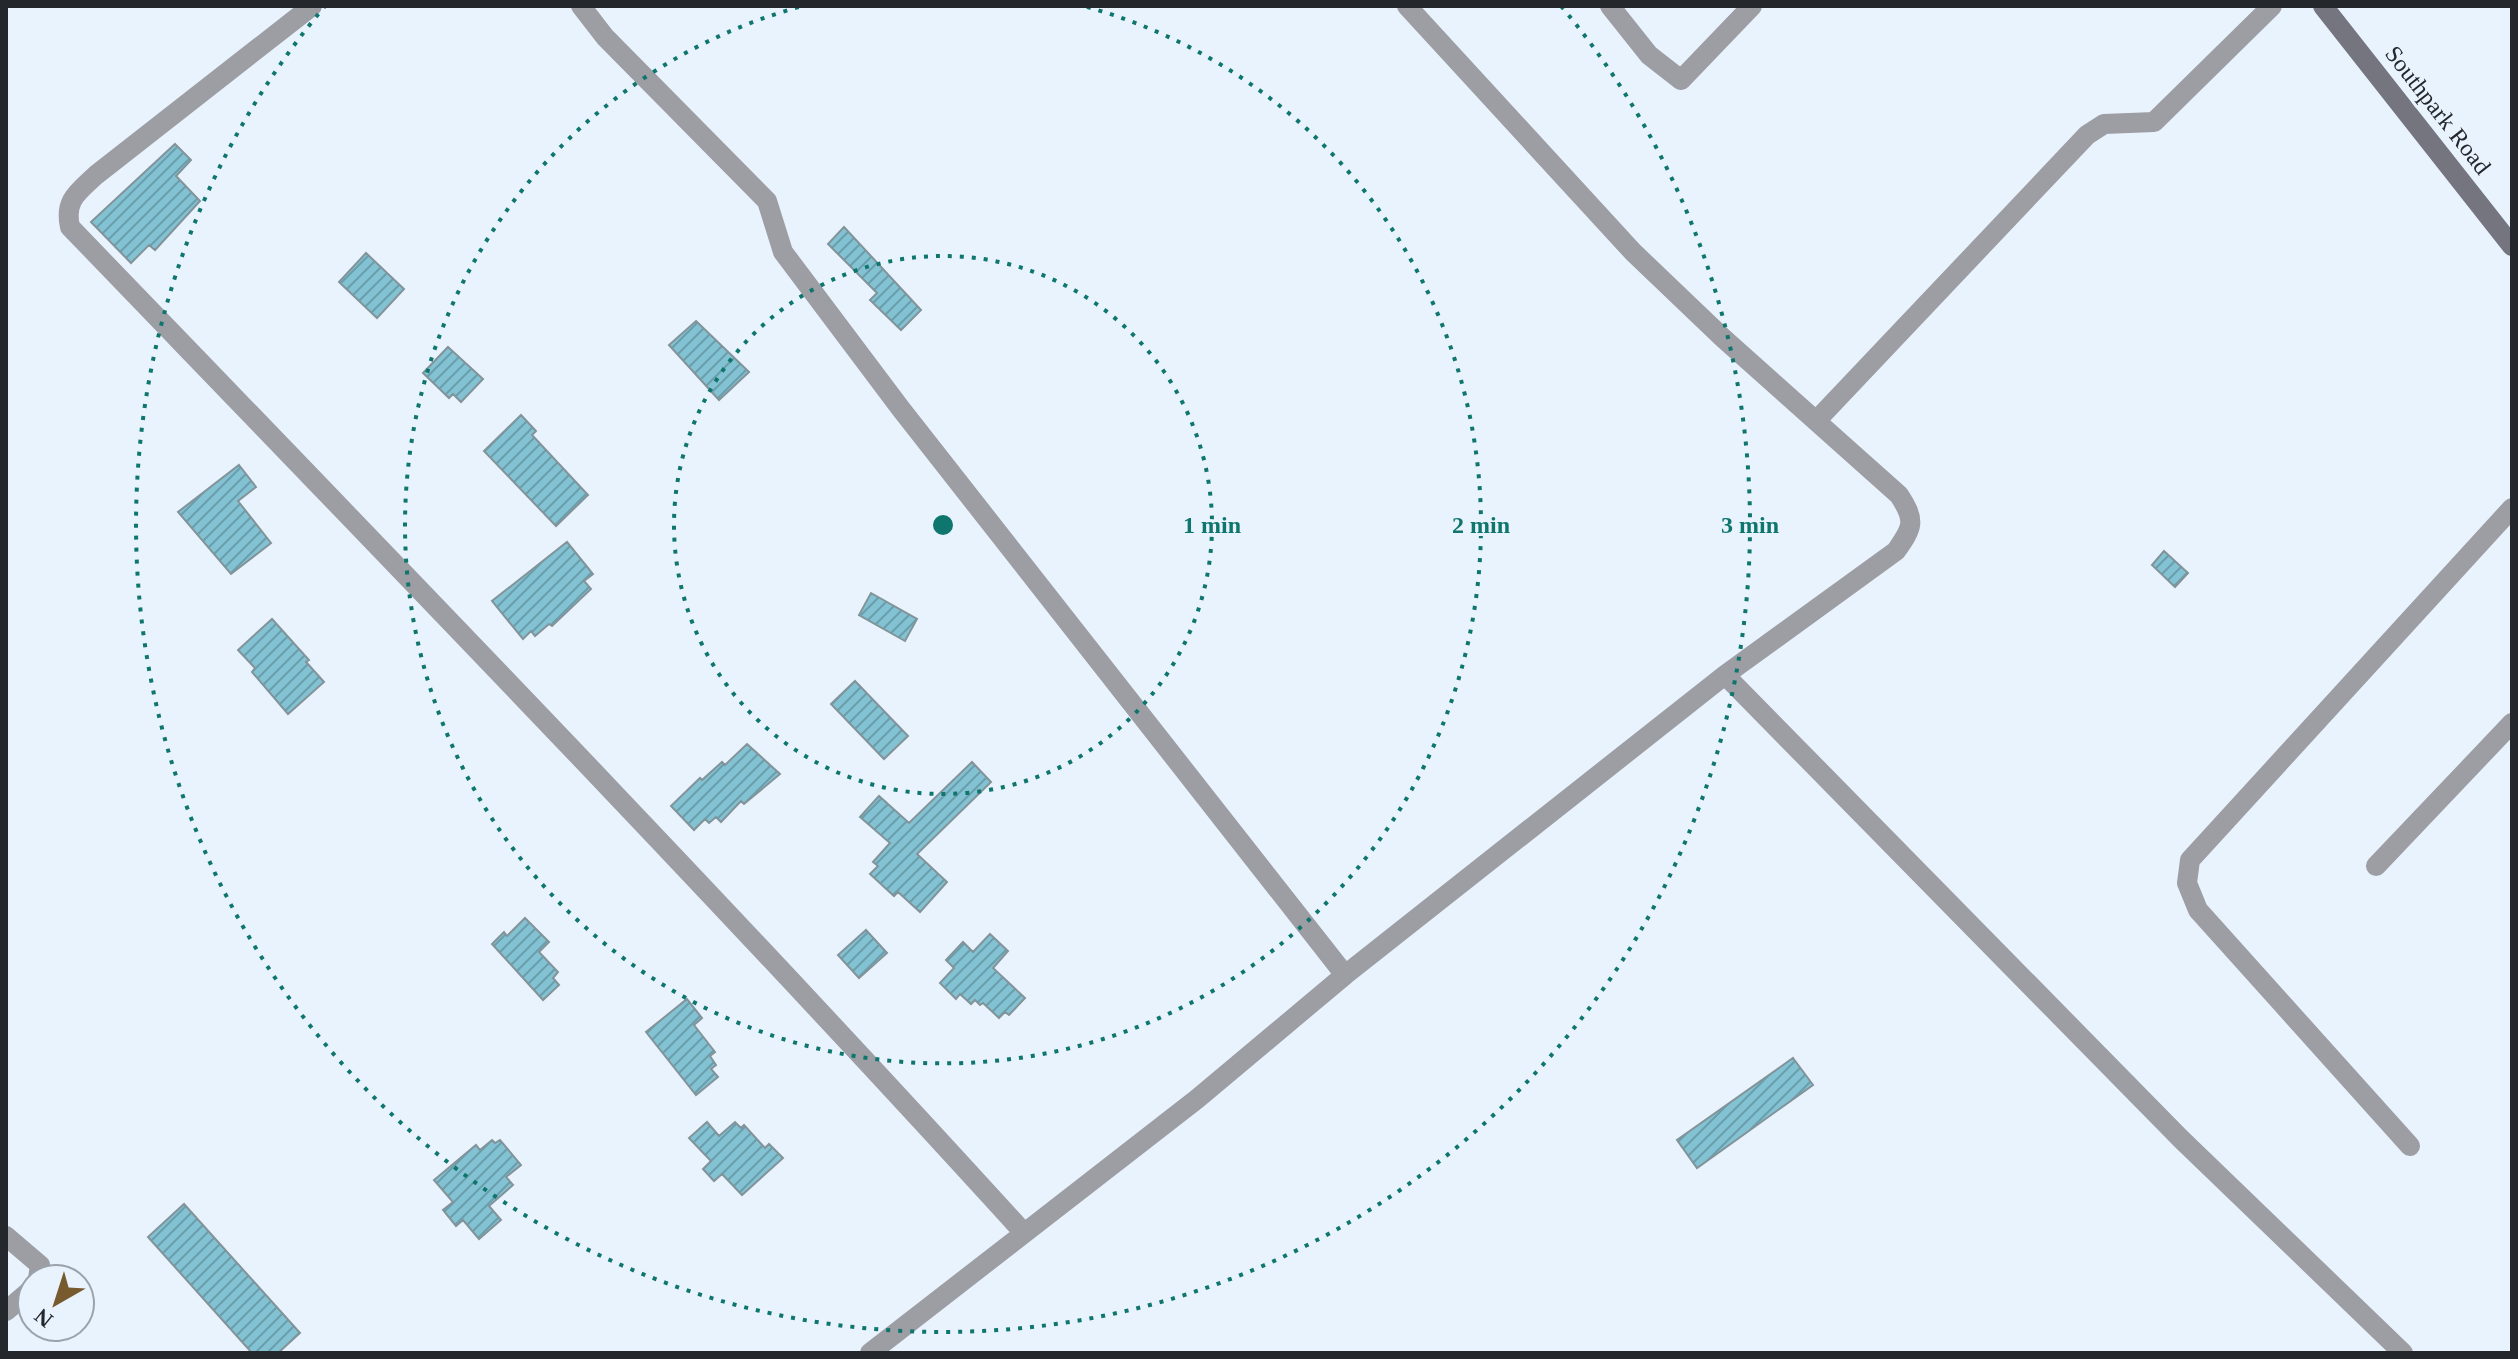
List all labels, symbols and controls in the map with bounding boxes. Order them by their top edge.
street label: Southpark Road [2380,41,2496,179]
centre of rings [929,511,957,539]
text: 1 min [1183,512,1241,538]
text: 2 min [1452,512,1510,538]
text: 3 min [1721,512,1779,538]
north arrow [16,1263,96,1343]
text: N [30,1303,58,1333]

